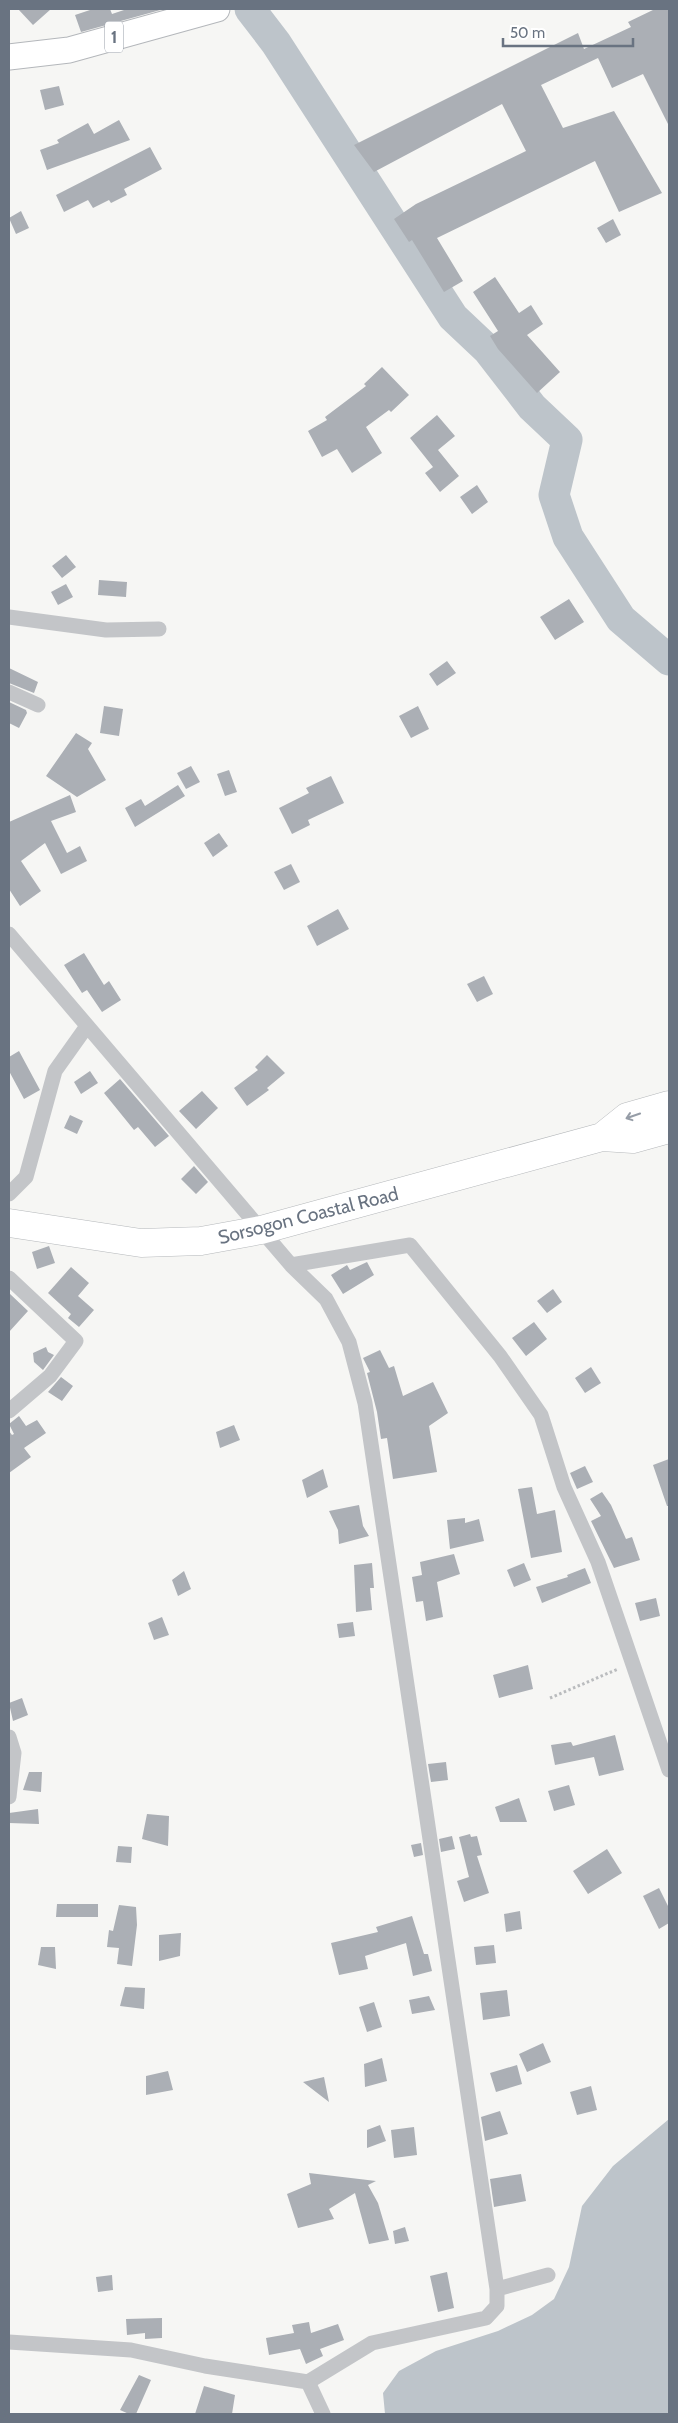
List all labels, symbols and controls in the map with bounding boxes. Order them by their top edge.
scale bar [503,15,633,47]
road number: 1 [105,22,123,52]
text: 50 m [510,24,545,42]
one-way arrow [626,1112,641,1121]
street label: Sorsogon Coastal Road [216,1182,401,1249]

